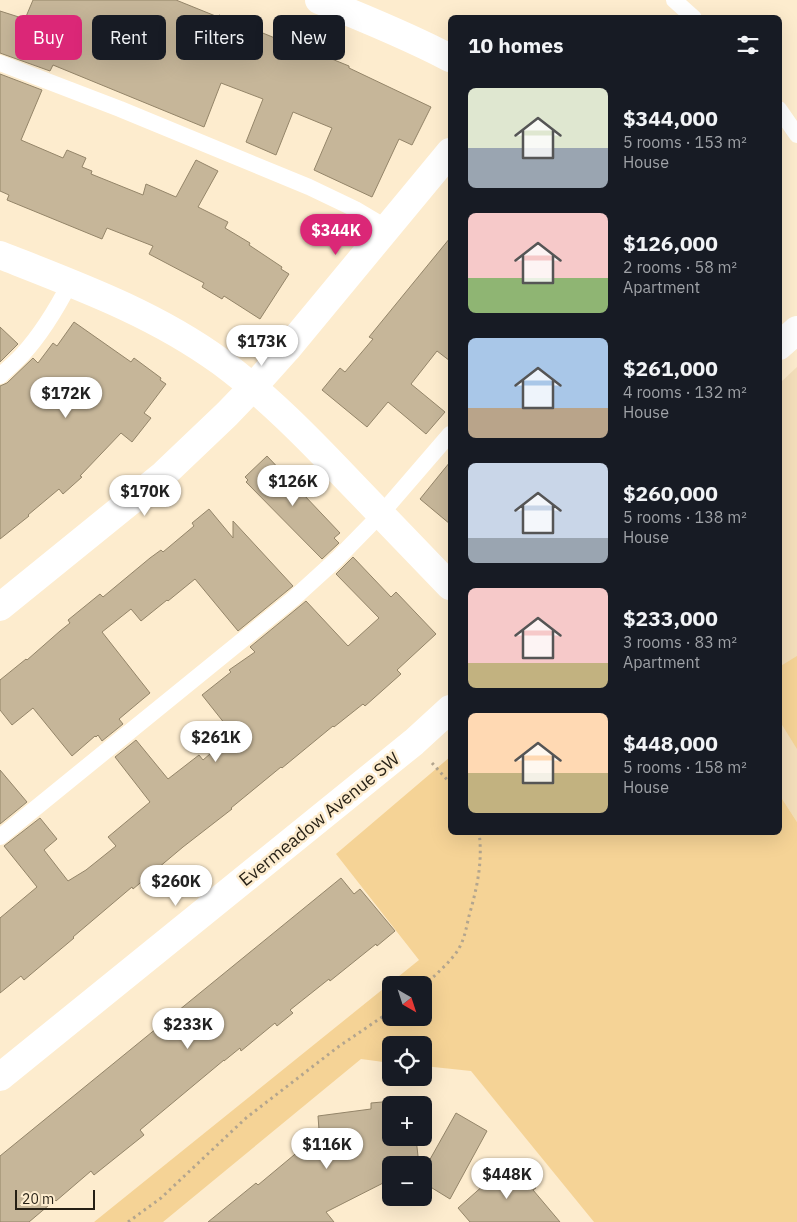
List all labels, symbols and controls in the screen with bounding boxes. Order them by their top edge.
chip: Buy [15,15,82,60]
chip: Rent [92,15,166,60]
chip: Filters [176,15,263,60]
chip: New [273,15,345,60]
text: 10 homes [468,31,564,59]
icon: filters [734,31,762,59]
text: $344,000 [623,104,718,132]
icon: home [508,108,568,168]
text: 5 rooms · 153 m² [623,132,747,152]
text: House [623,152,669,172]
pin: $344K [301,214,371,256]
text: $344K [311,220,361,240]
text: $126,000 [623,229,718,257]
icon: home [508,233,568,293]
text: 2 rooms · 58 m² [623,257,737,277]
text: Apartment [623,277,700,297]
pin: $173K [227,324,297,367]
text: $173K [237,331,287,351]
text: $261,000 [623,354,718,382]
icon: home [508,358,568,418]
pin: $172K [31,376,101,419]
text: 4 rooms · 132 m² [623,382,747,402]
text: $172K [41,383,91,403]
text: House [623,402,669,422]
pin: $126K [258,464,328,507]
text: $126K [268,471,318,491]
pin: $170K [110,474,180,517]
text: $260,000 [623,479,718,507]
text: $170K [120,481,170,501]
icon: home [508,483,568,543]
text: 5 rooms · 138 m² [623,507,747,527]
text: House [623,527,669,547]
text: $233,000 [623,604,718,632]
icon: home [508,608,568,668]
text: 3 rooms · 83 m² [623,632,737,652]
text: Apartment [623,652,700,672]
pin: $261K [181,720,251,763]
text: $261K [191,727,241,747]
text: $448,000 [623,729,718,757]
icon: home [508,733,568,793]
street label: Evermeadow Avenue SW [234,747,404,891]
text: 5 rooms · 158 m² [623,757,747,777]
text: House [623,777,669,797]
pin: $260K [141,864,211,907]
text: $260K [151,871,201,891]
north arrow [382,976,432,1026]
map controls [382,976,432,1206]
pin: $233K [153,1008,223,1050]
text: $233K [163,1014,213,1034]
button: locate [382,1036,432,1086]
button: + [382,1096,432,1146]
pin: $116K [292,1128,362,1170]
text: $116K [302,1134,352,1154]
button: − [382,1156,432,1206]
pin: $448K [472,1158,542,1200]
text: $448K [482,1164,532,1184]
scale bar [15,1187,95,1210]
text: 20 m [22,1190,54,1208]

